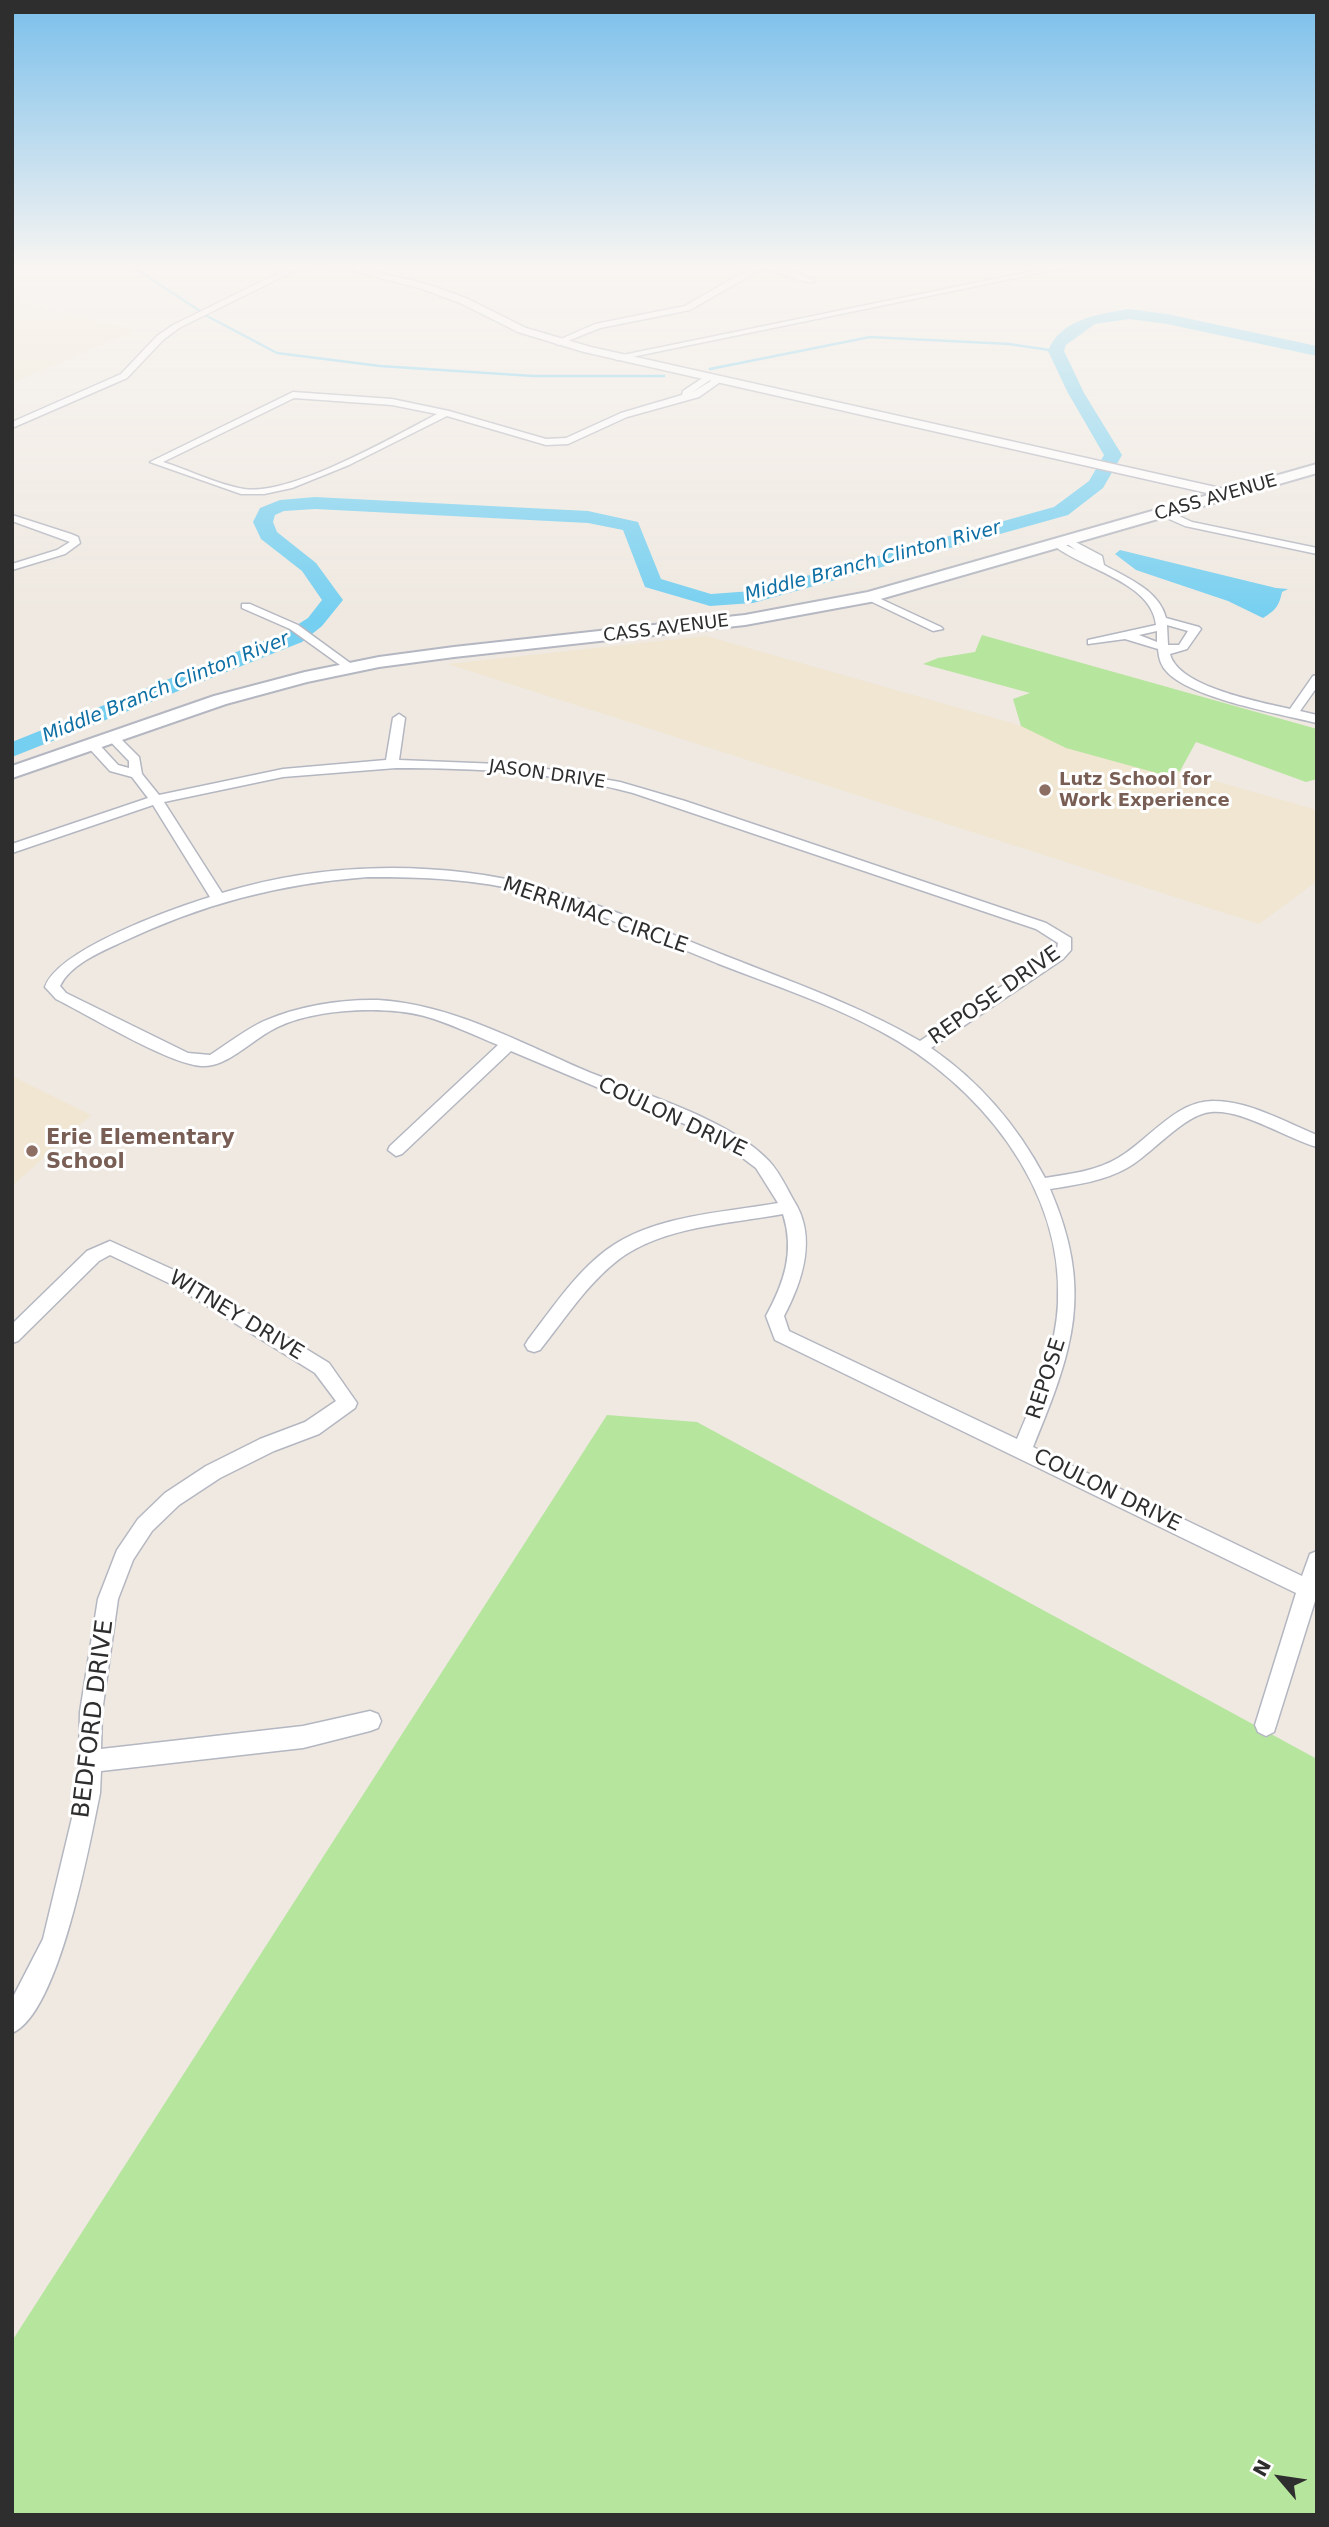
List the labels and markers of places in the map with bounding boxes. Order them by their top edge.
place label: Lutz School for Work Experience [1059,769,1230,812]
marker: Lutz School for Work Experience [1037,782,1053,798]
place label: Erie Elementary School [46,1126,235,1176]
marker: Erie Elementary School [24,1143,40,1159]

